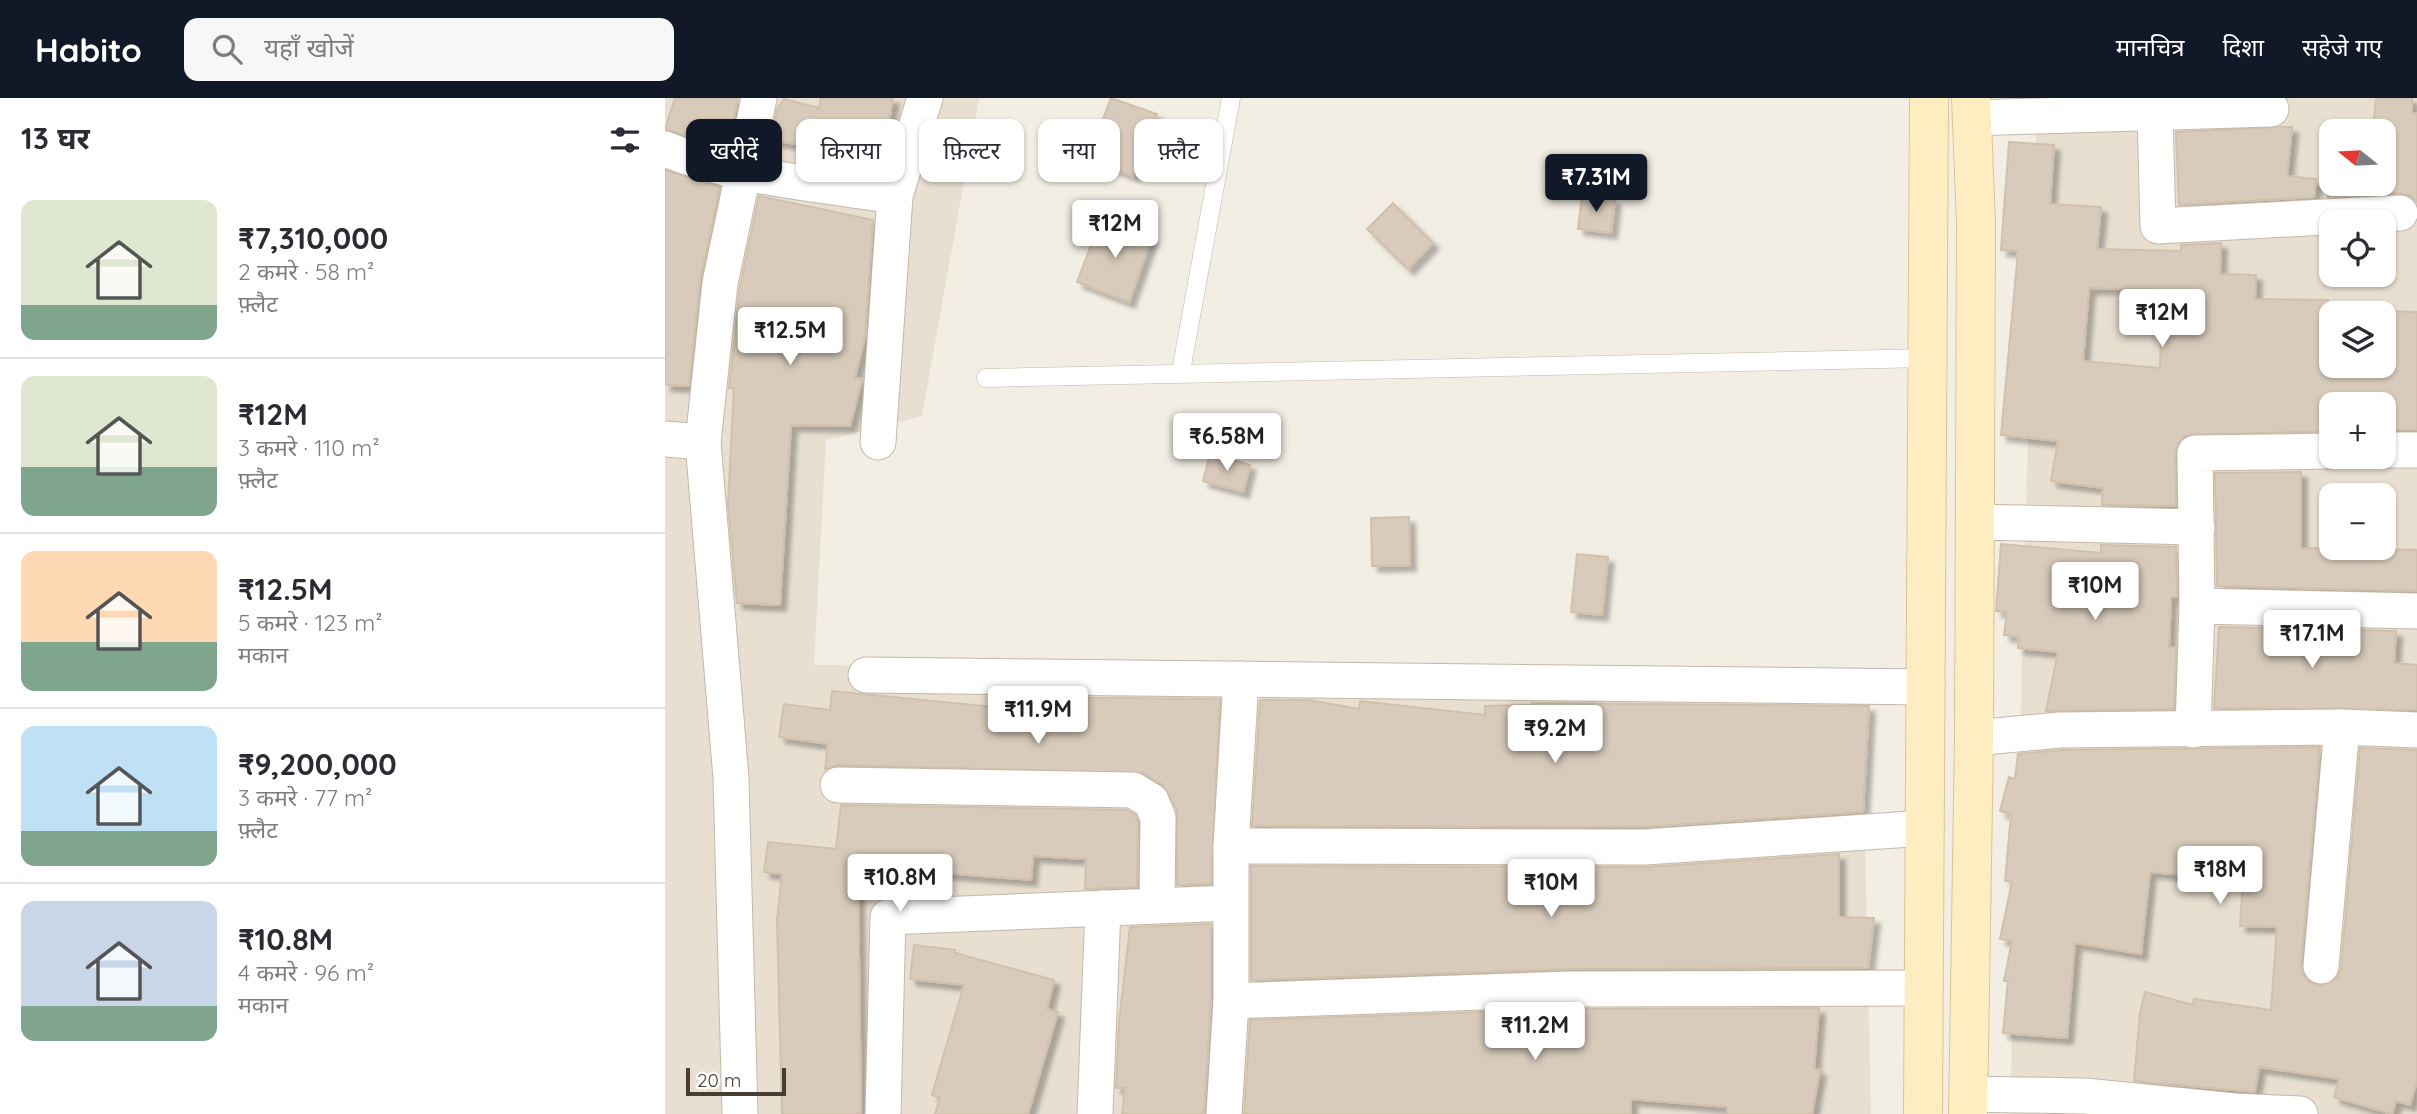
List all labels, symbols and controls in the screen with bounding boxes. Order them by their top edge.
search box [184,18,674,81]
text: Habito [35,29,142,70]
icon: search [208,30,246,68]
text: यहाँ खोजें [264,31,354,64]
text: मानचित्र [2116,32,2184,62]
text: दिशा [2222,32,2264,62]
text: सहेजे गए [2302,32,2382,62]
text: 13 घर [21,119,90,157]
chip: खरीदें [686,119,782,182]
chip: किराया [796,119,905,182]
chip: फ़िल्टर [919,119,1024,182]
chip: नया [1038,119,1120,182]
chip: फ़्लैट [1134,119,1223,182]
north arrow [2319,119,2396,196]
map controls [2319,119,2396,560]
icon: filters [606,121,644,159]
pin: ₹7.31M [1539,155,1653,214]
text: ₹7.31M [1561,162,1631,191]
pin: ₹12M [1074,200,1156,260]
text: ₹12M [1088,208,1142,237]
button: locate [2319,210,2396,287]
text: ₹7,310,000 [238,219,388,257]
icon: home [77,228,161,312]
text: 2 कमरे · 58 m² [238,257,374,286]
text: फ़्लैट [238,289,278,318]
pin: ₹12M [2121,289,2203,349]
text: ₹12M [2135,297,2189,326]
button: layers [2319,301,2396,378]
pin: ₹12.5M [733,308,847,367]
text: ₹12.5M [754,315,826,344]
button: + [2319,392,2396,469]
text: ₹12M [238,395,308,433]
icon: home [77,404,161,488]
pin: ₹6.58M [1170,414,1284,473]
text: ₹6.58M [1189,421,1265,450]
text: 3 कमरे · 110 m² [238,433,379,462]
text: फ़्लैट [238,465,278,494]
button: − [2319,483,2396,560]
pin: ₹10M [2054,562,2136,622]
text: ₹12.5M [238,570,333,608]
text: ₹10M [2068,570,2122,599]
icon: home [77,579,161,663]
text: 5 कमरे · 123 m² [238,608,383,637]
pin: ₹17.1M [2255,610,2369,670]
text: ₹17.1M [2279,618,2345,647]
text: मकान [238,640,288,669]
pin: ₹11.9M [981,686,1095,746]
text: ₹11.9M [1004,694,1072,723]
pin: ₹9.2M [1506,706,1604,765]
text: ₹9.2M [1524,713,1586,742]
text: ₹9,200,000 [238,745,397,783]
icon: home [77,754,161,838]
text: 3 कमरे · 77 m² [238,783,372,812]
text: फ़्लैट [238,815,278,844]
pin: ₹18M [2179,846,2261,906]
pin: ₹10.8M [843,854,957,914]
text: ₹18M [2193,854,2247,883]
pin: ₹10M [1510,860,1592,919]
text: ₹10.8M [864,862,936,891]
text: ₹10M [1524,867,1578,896]
text: ₹10.8M [238,920,333,958]
icon: home [77,929,161,1013]
text: 4 कमरे · 96 m² [238,958,374,987]
text: मकान [238,990,288,1019]
pin: ₹11.2M [1478,1002,1592,1062]
text: ₹11.2M [1501,1010,1569,1039]
scale bar [686,1065,786,1097]
text: 20 m [697,1068,741,1092]

